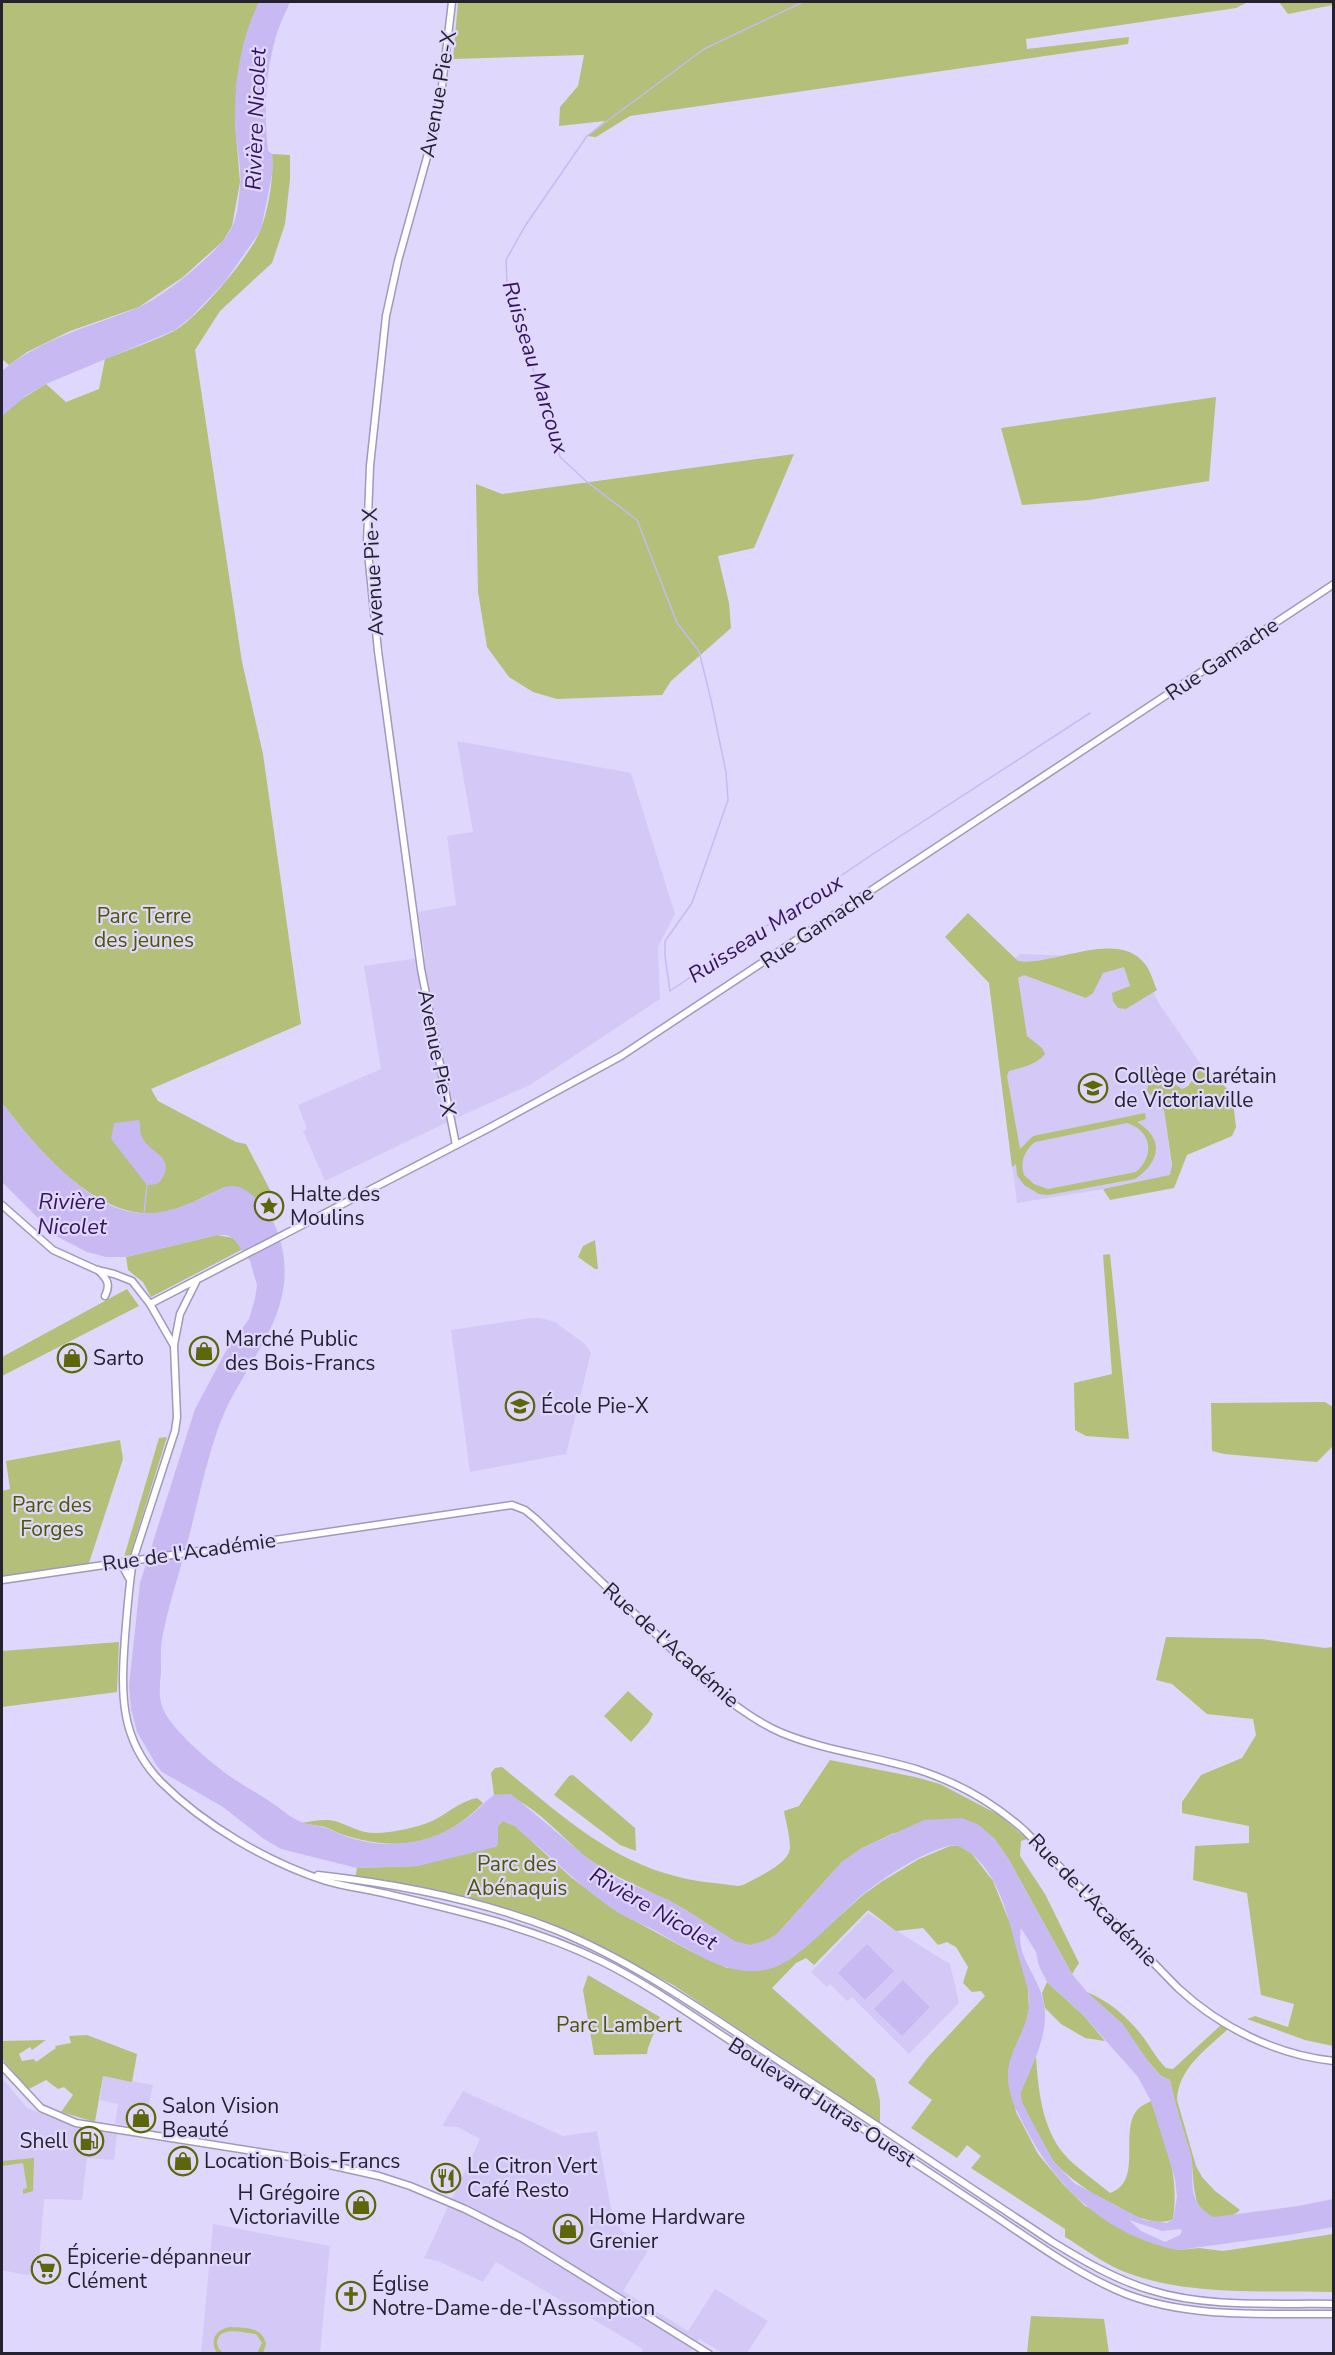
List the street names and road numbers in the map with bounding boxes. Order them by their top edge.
street label: Avenue Pie-X [413,28,463,160]
street label: Avenue Pie-X [356,507,390,637]
street label: Rue Gamache [1160,611,1284,707]
street label: Rue Gamache [755,879,879,975]
street label: Avenue Pie-X [411,987,463,1119]
street label: Rue de l'Académie [101,1526,277,1578]
street label: Rue de l'Académie [597,1576,745,1714]
street label: Rue de l'Académie [1022,1827,1164,1973]
street label: Boulevard Jutras Ouest [723,2031,922,2173]

